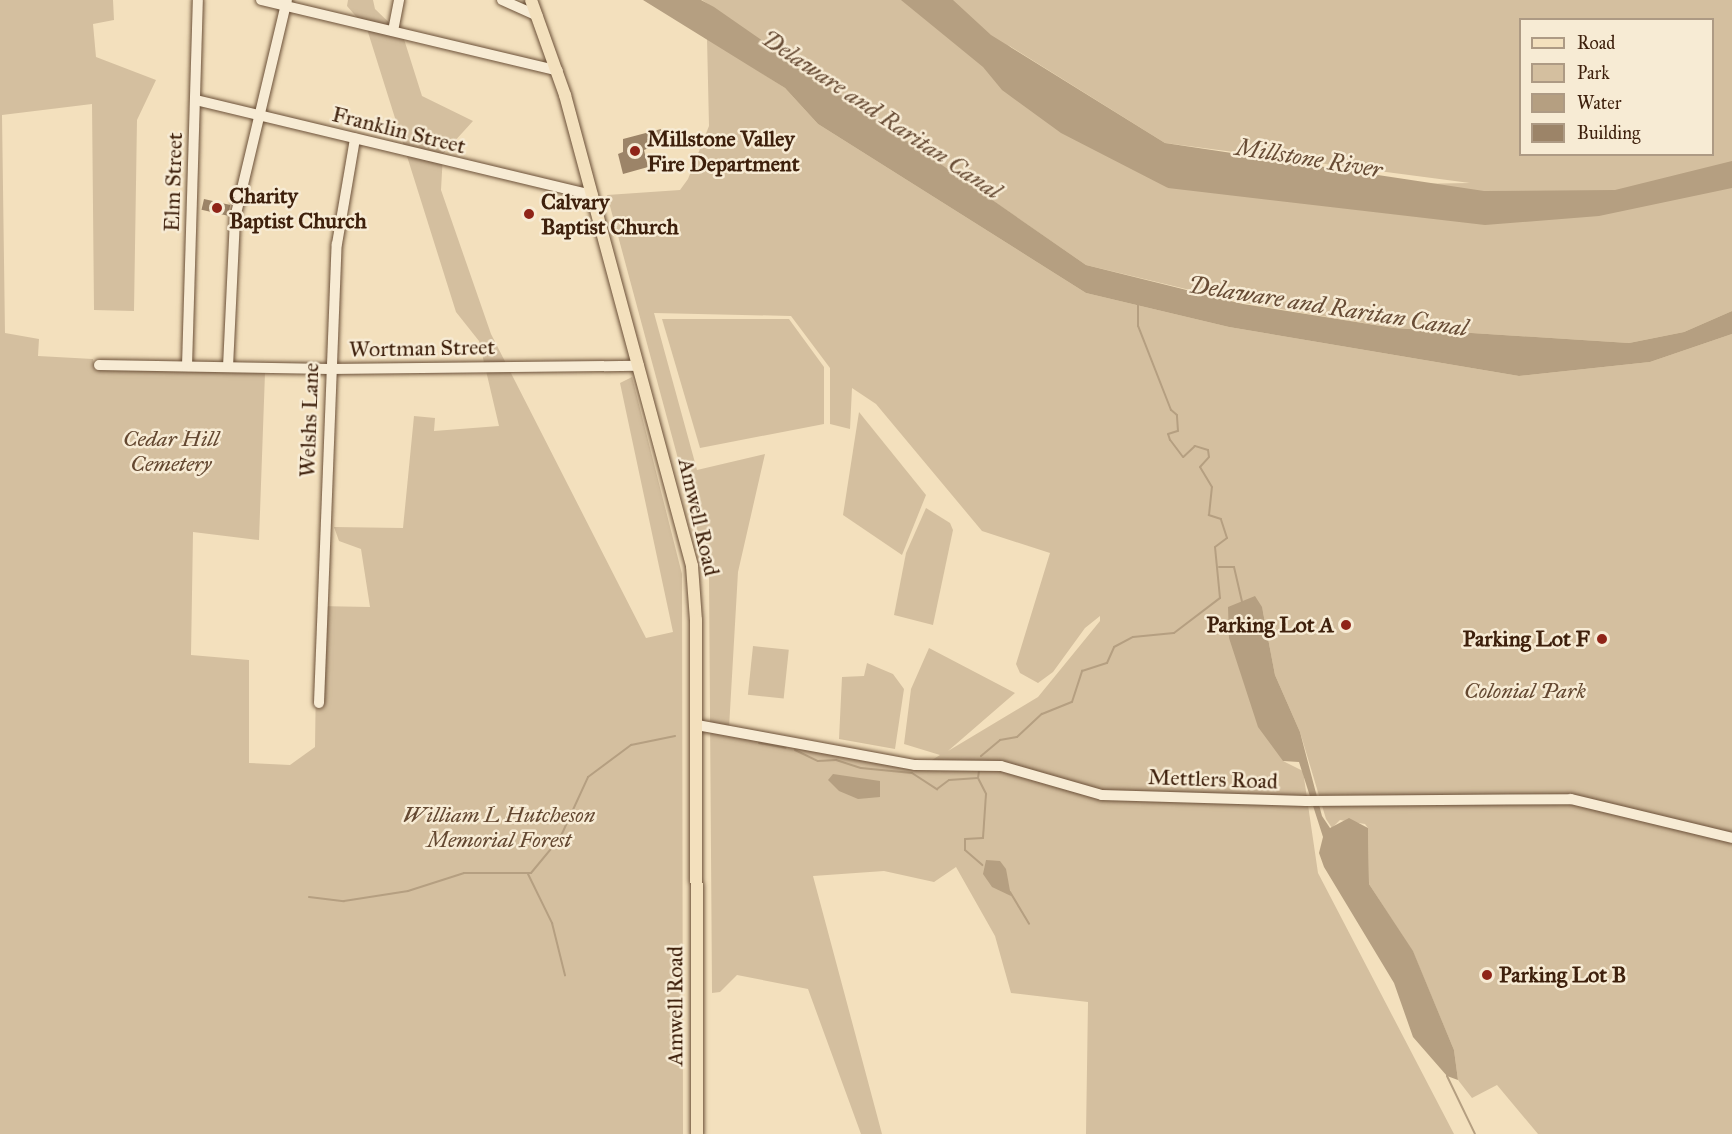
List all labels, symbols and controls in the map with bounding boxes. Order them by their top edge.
legend [1519,18,1714,156]
water label: Delaware and Raritan Canal [756,24,1006,206]
text: Road [1577,32,1615,54]
text: Park [1577,62,1610,84]
text: Water [1577,92,1621,114]
street label: Franklin Street [329,101,469,159]
text: Building [1577,122,1640,144]
place label: Millstone Valley Fire Department [647,125,799,176]
street label: Elm Street [158,132,188,232]
water label: Millstone River [1234,133,1384,185]
marker: Millstone Valley Fire Department [628,144,642,158]
place label: Charity Baptist Church [229,182,367,234]
place label: Calvary Baptist Church [541,188,679,240]
marker: Charity Baptist Church [210,201,224,215]
marker: Calvary Baptist Church [522,207,536,221]
water label: Delaware and Raritan Canal [1186,271,1470,343]
street label: Wortman Street [349,334,495,362]
street label: Welshs Lane [294,362,324,478]
park label: Cedar Hill Cemetery [123,425,219,476]
street label: Amwell Road [673,456,725,578]
place label: Parking Lot A [1206,612,1334,638]
marker: Parking Lot A [1339,618,1353,632]
place label: Parking Lot F [1463,626,1590,652]
marker: Parking Lot F [1595,632,1609,646]
park label: Colonial Park [1464,678,1586,704]
street label: Mettlers Road [1148,764,1278,794]
park label: William L Hutcheson Memorial Forest [403,801,595,852]
street label: Amwell Road [662,946,688,1066]
place label: Parking Lot B [1499,962,1626,988]
marker: Parking Lot B [1480,968,1494,982]

